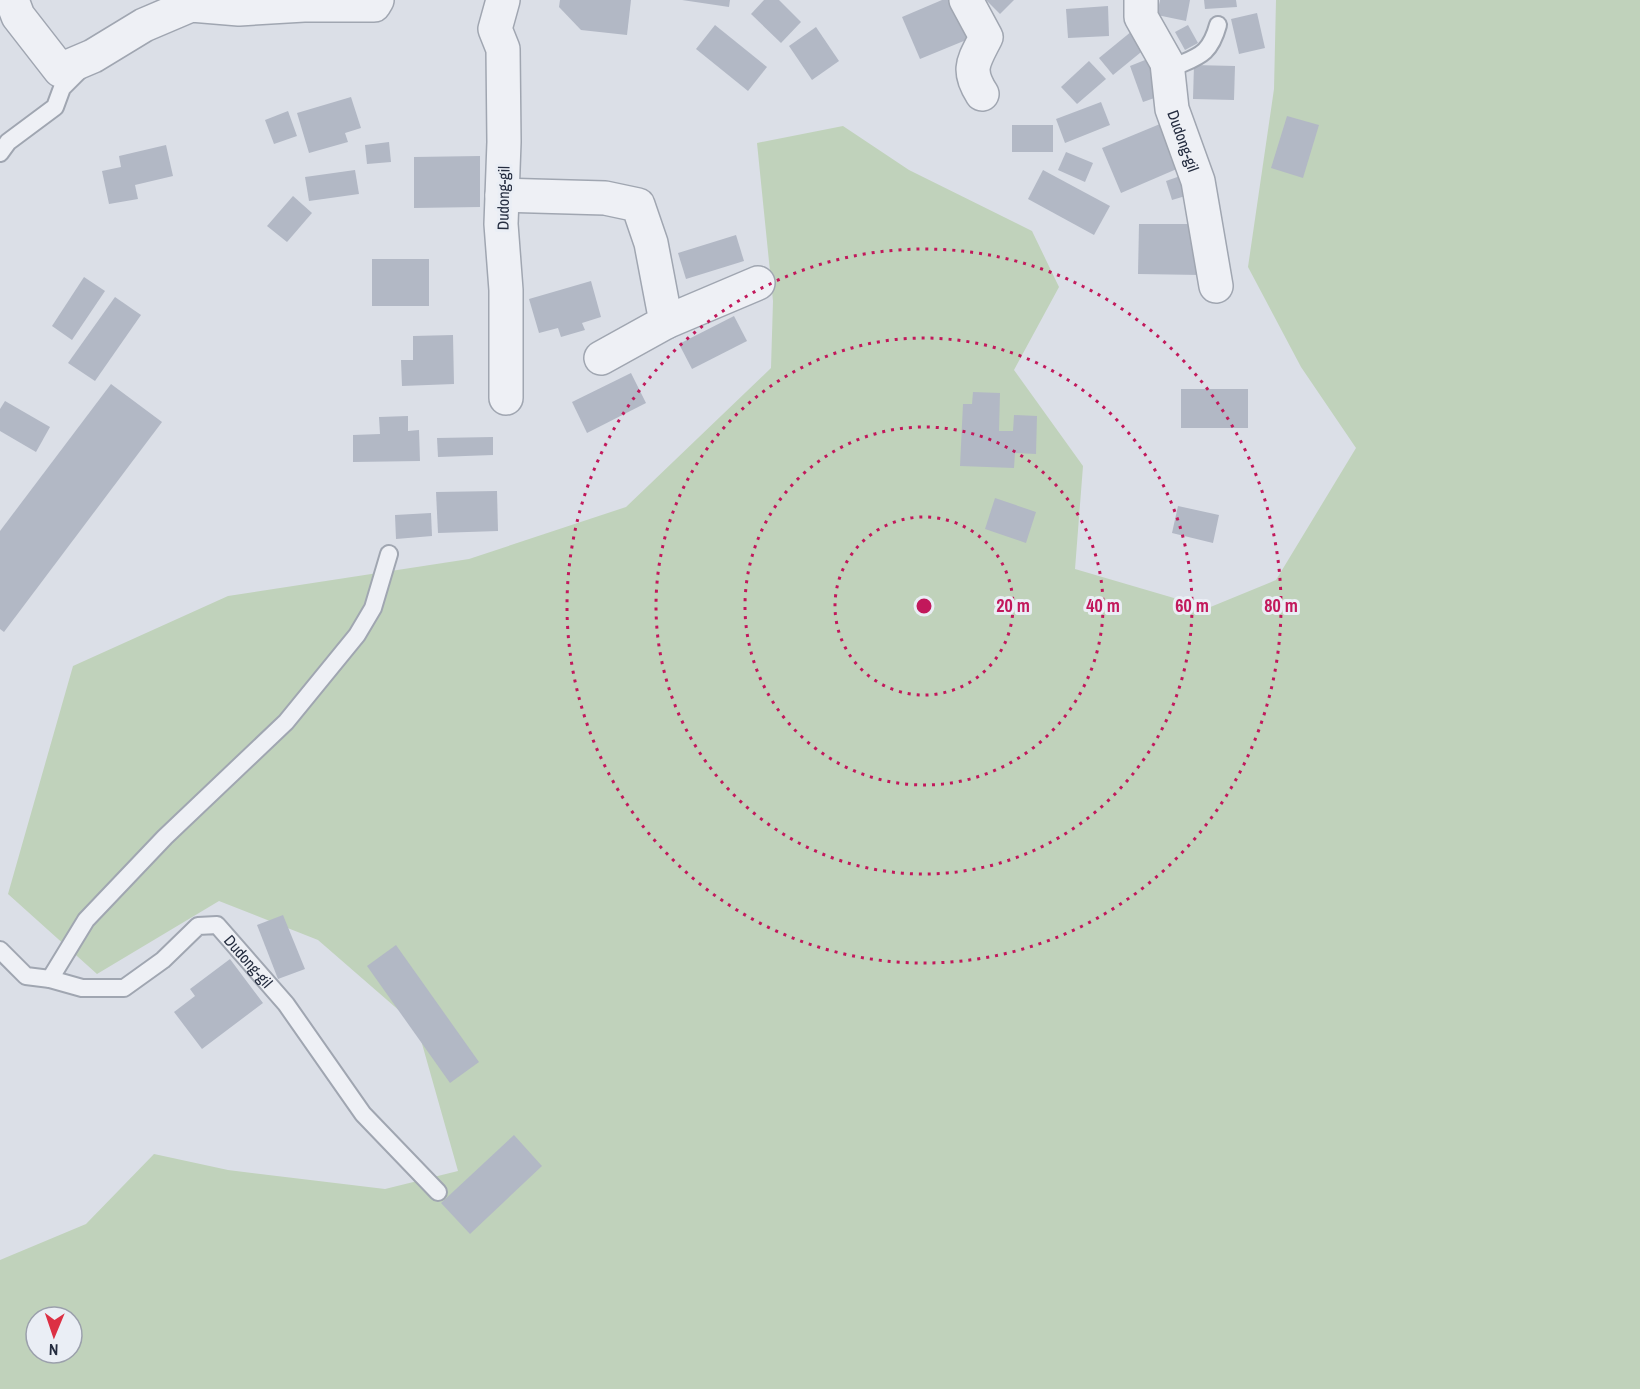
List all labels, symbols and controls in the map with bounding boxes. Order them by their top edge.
street label: Dudong-gil [1162,107,1205,175]
street label: Dudong-gil [491,166,515,230]
text: 20 m [996,593,1030,618]
text: 40 m [1086,593,1120,618]
text: 60 m [1175,593,1209,618]
text: 80 m [1264,593,1298,618]
centre of rings [914,596,934,616]
street label: Dudong-gil [219,930,278,993]
north arrow [24,1305,84,1365]
text: N [48,1339,59,1361]

